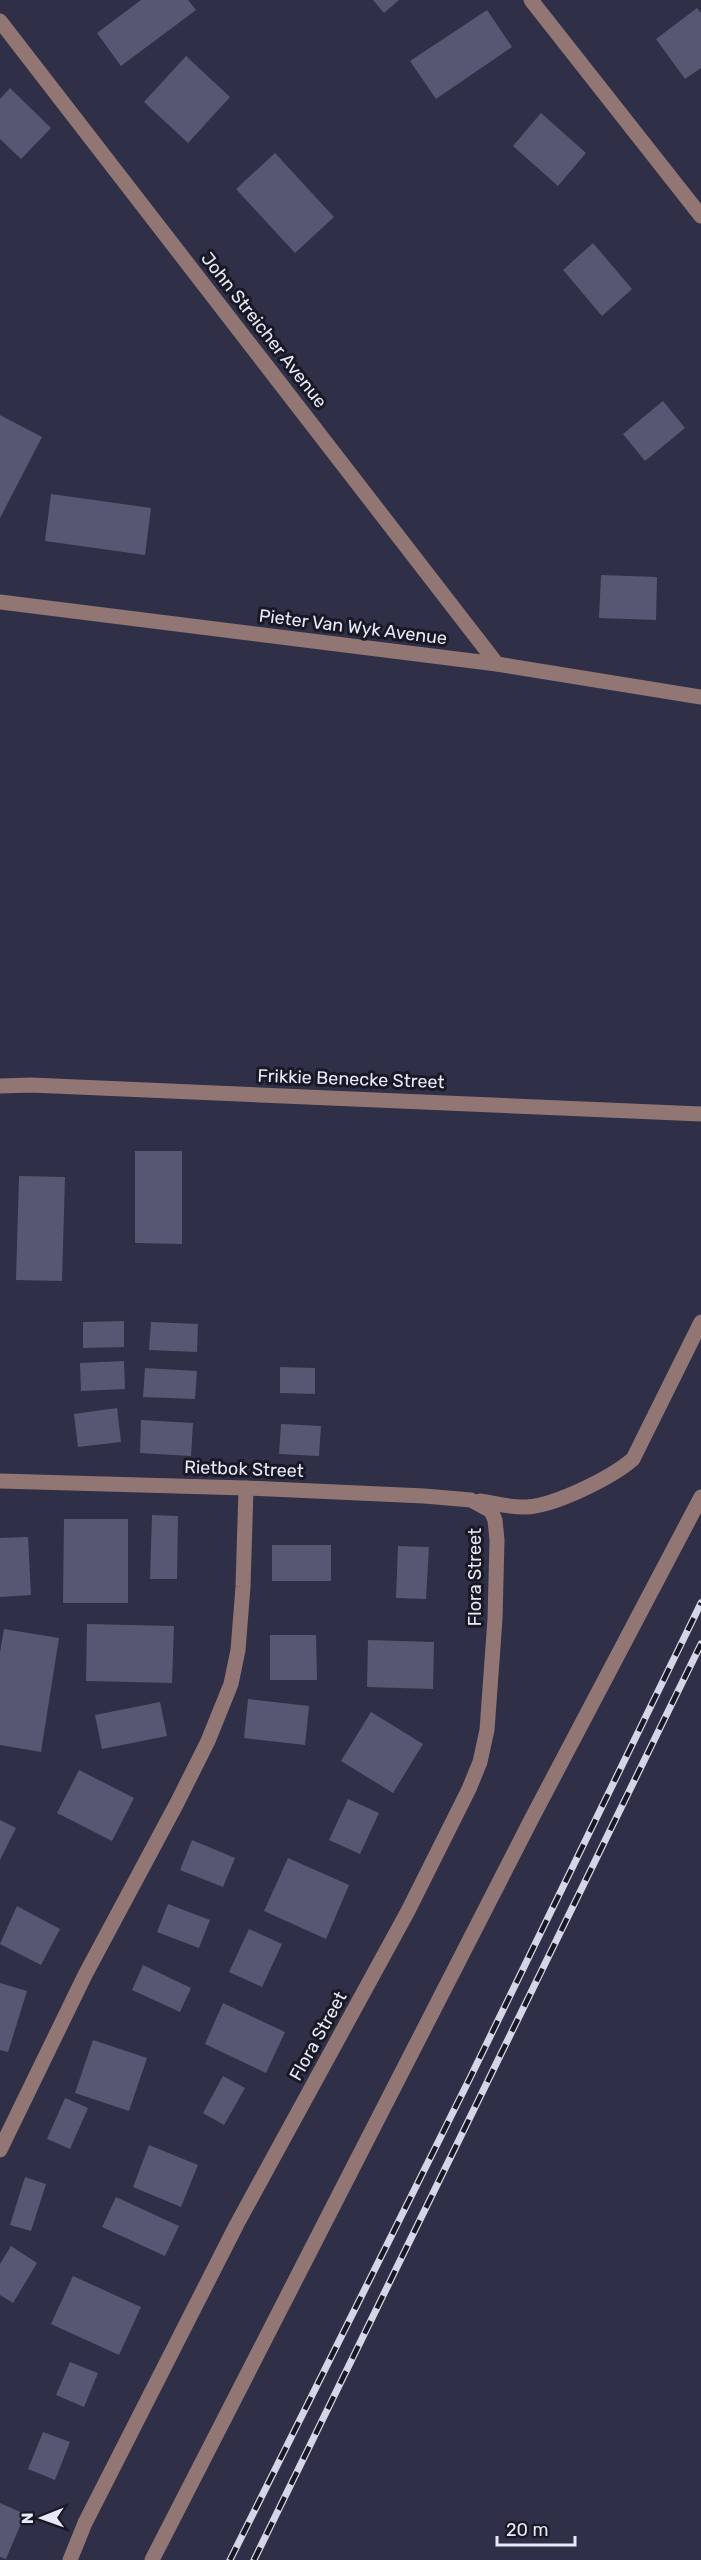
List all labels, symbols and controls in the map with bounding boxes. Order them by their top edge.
street label: John Streicher Avenue [196,248,332,412]
street label: Pieter Van Wyk Avenue [258,605,448,649]
street label: Frikkie Benecke Street [257,1065,445,1093]
street label: Rietbok Street [184,1456,304,1482]
street label: Flora Street [464,1528,486,1626]
street label: Flora Street [285,1988,351,2084]
north arrow [12,2488,72,2548]
scale bar [497,2509,575,2547]
text: N [18,2512,37,2524]
text: 20 m [506,2519,548,2541]

